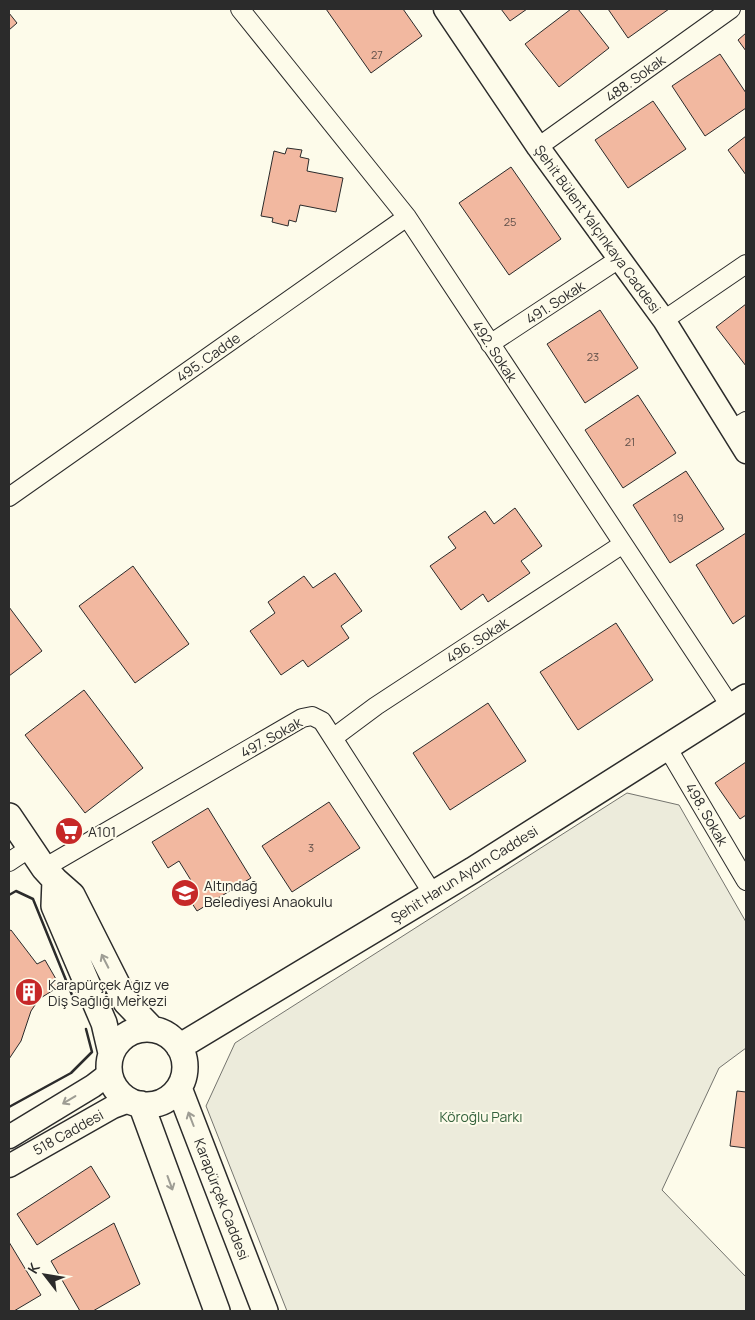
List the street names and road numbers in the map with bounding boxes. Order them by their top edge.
street label: 488. Sokak [601,49,670,106]
street label: Şehit Bülent Yalçınkaya Caddesi [530,141,666,317]
street label: 491. Sokak [522,275,589,328]
street label: 492. Sokak [468,317,523,386]
street label: 495. Cadde [172,328,244,386]
street label: 496. Sokak [442,612,513,667]
street label: 497. Sokak [237,712,306,762]
street label: 498. Sokak [681,779,733,850]
street label: Şehit Harun Aydın Caddesi [387,821,541,927]
street label: 518 Caddesi [29,1105,107,1159]
street label: Karapürçek Caddesi [190,1135,254,1263]

